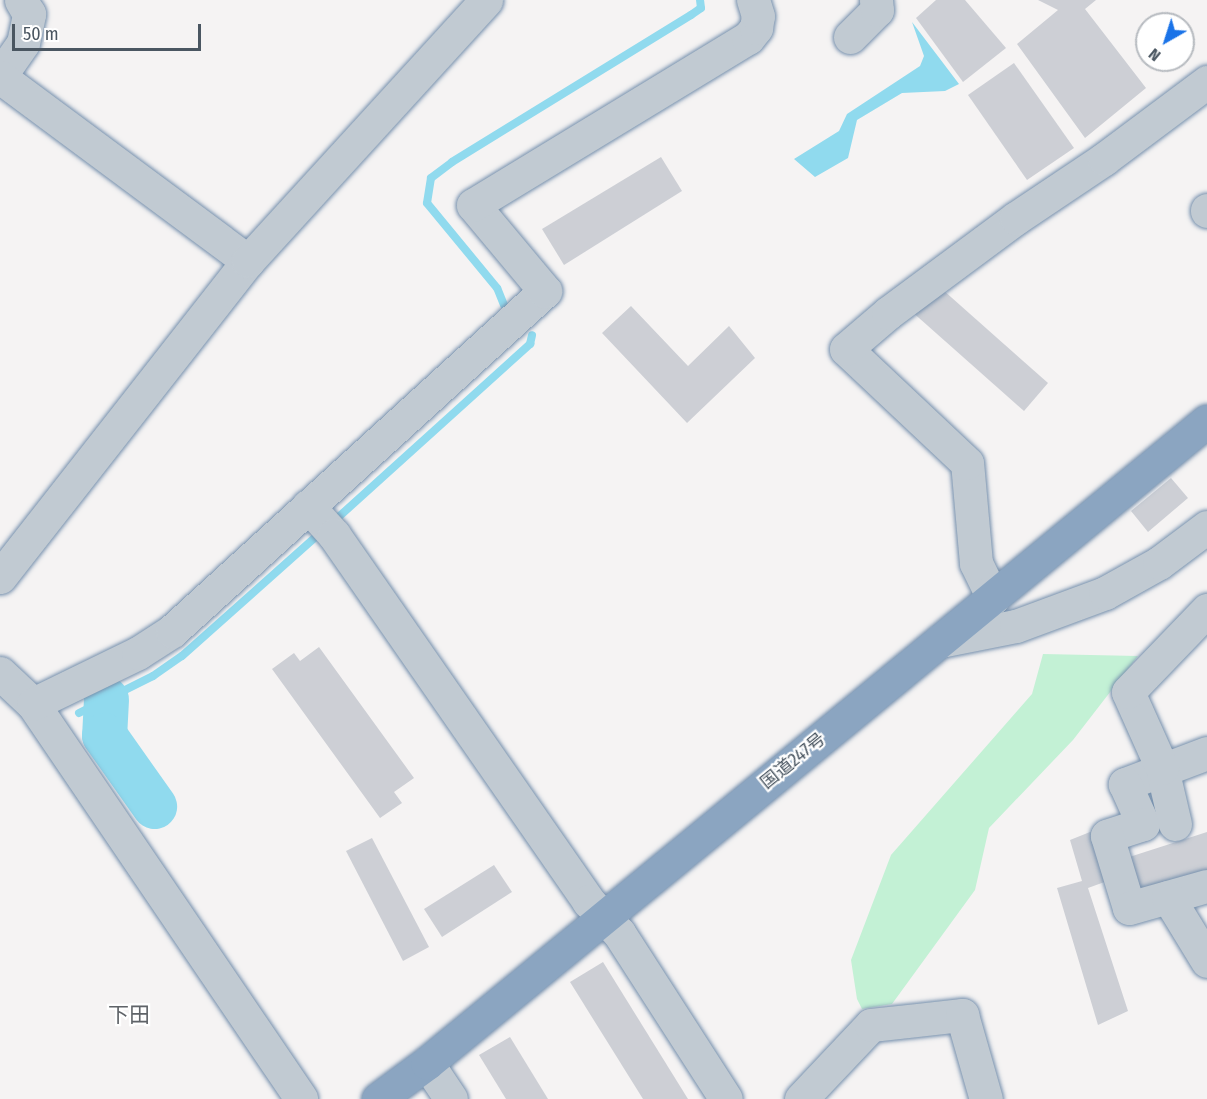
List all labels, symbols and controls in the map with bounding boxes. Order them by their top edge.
scale bar [15,12,204,50]
north arrow [1135,12,1195,72]
text: 50 m [23,23,59,45]
text: N [1145,44,1164,65]
street label: 国道247号 [756,728,830,794]
district label: 下田 [108,1002,150,1028]

